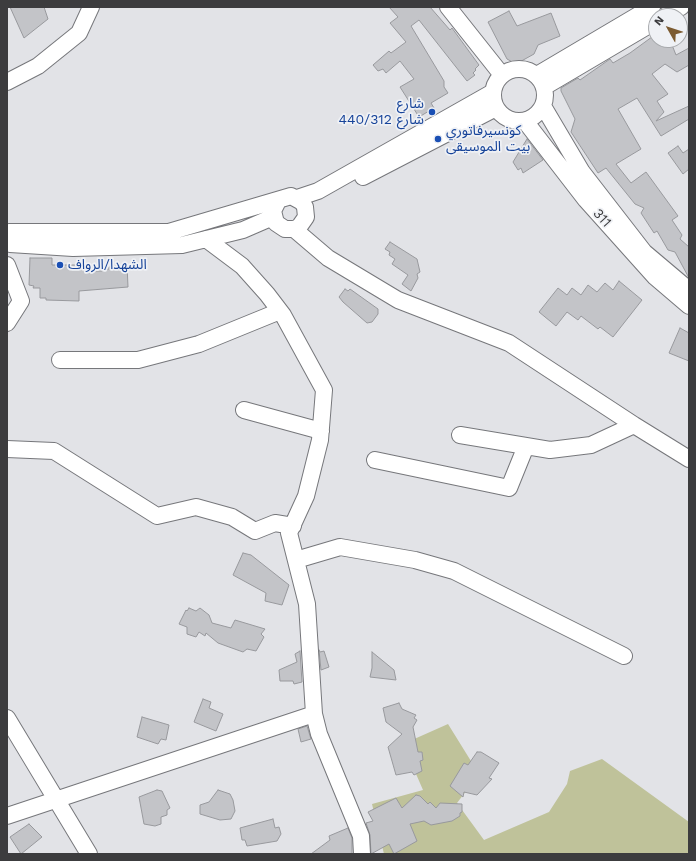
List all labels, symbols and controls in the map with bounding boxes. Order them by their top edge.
north arrow [648,8,688,48]
text: N [651,14,667,28]
place label: شارع 440/شارع 312 [338,96,424,128]
marker: شارع 440/شارع 312 [427,107,437,117]
place label: كونسيرفاتوري بيت الموسيقى [446,123,530,156]
marker: كونسيرفاتوري بيت الموسيقى [433,134,443,144]
street label: 311 [589,205,615,231]
place label: الشهدا/الرواف [68,257,147,273]
marker: الشهدا/الرواف [55,260,65,270]

